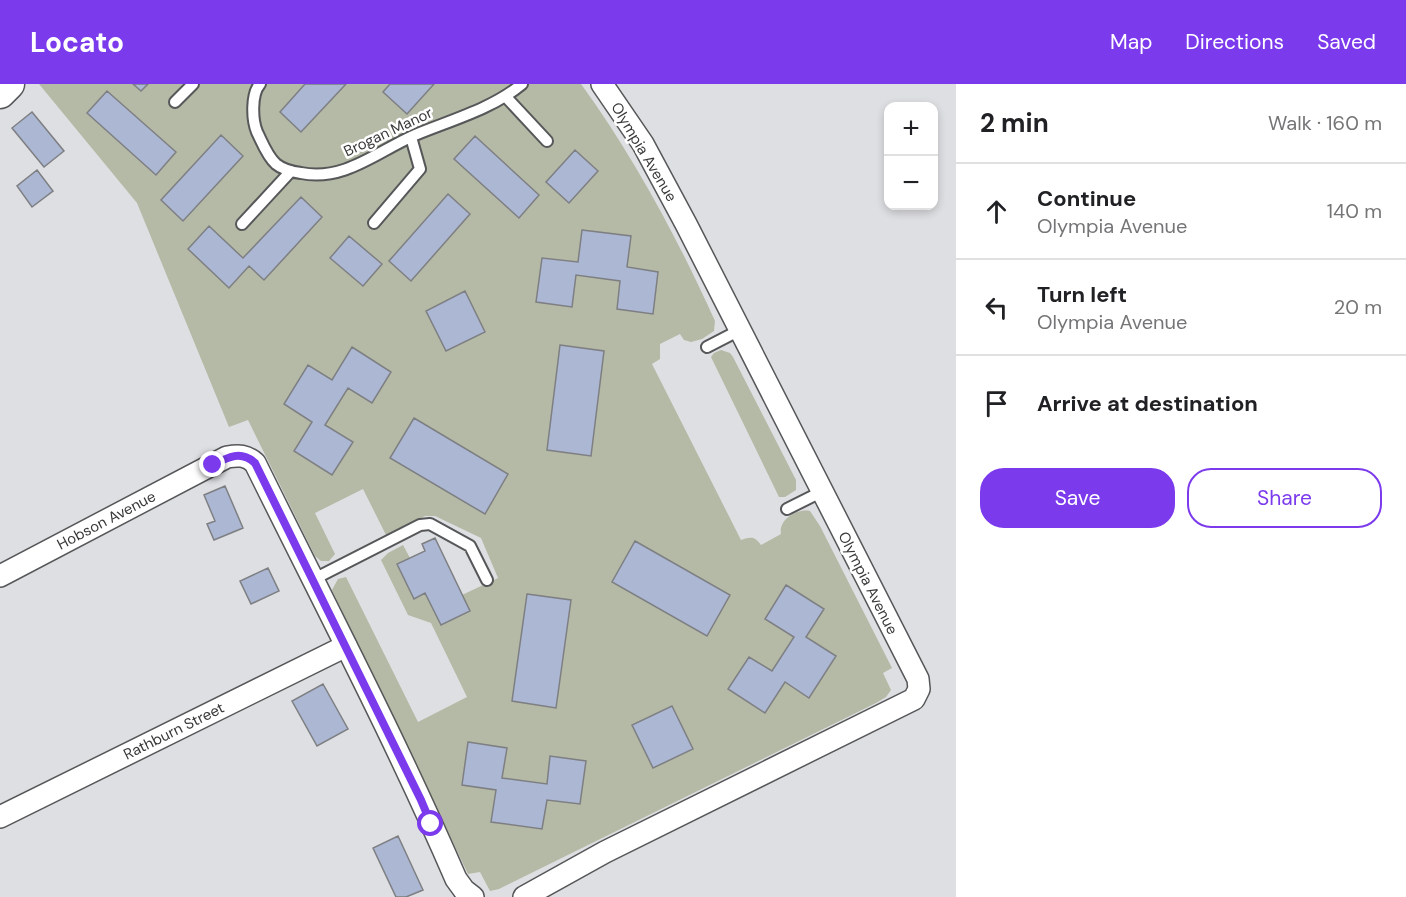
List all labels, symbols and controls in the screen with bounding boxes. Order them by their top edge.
text: Locato [30,24,124,61]
text: Map [1110,28,1152,56]
text: Directions [1185,28,1284,56]
text: Saved [1317,28,1376,56]
street label: Olympia Avenue [606,99,682,205]
street label: Brogan Manor [340,102,436,161]
map controls [884,102,938,210]
button: + [884,102,938,156]
text: 2 min [980,106,1049,140]
text: Walk · 160 m [1268,110,1382,136]
button: − [884,156,938,210]
text: Continue [1037,184,1136,213]
icon: ahead [980,195,1013,228]
text: 140 m [1327,198,1382,224]
text: Olympia Avenue [1037,213,1187,239]
text: Turn left [1037,280,1127,309]
icon: left [980,291,1013,324]
text: 20 m [1334,294,1382,320]
text: Olympia Avenue [1037,309,1187,335]
icon: arrive [980,387,1013,420]
text: Arrive at destination [1037,389,1258,418]
route end [199,451,225,477]
button: Save [980,468,1175,528]
button: Share [1187,468,1382,528]
street label: Hobson Avenue [54,486,159,554]
street label: Olympia Avenue [833,528,903,638]
street label: Rathburn Street [120,698,228,764]
route start [417,810,443,836]

